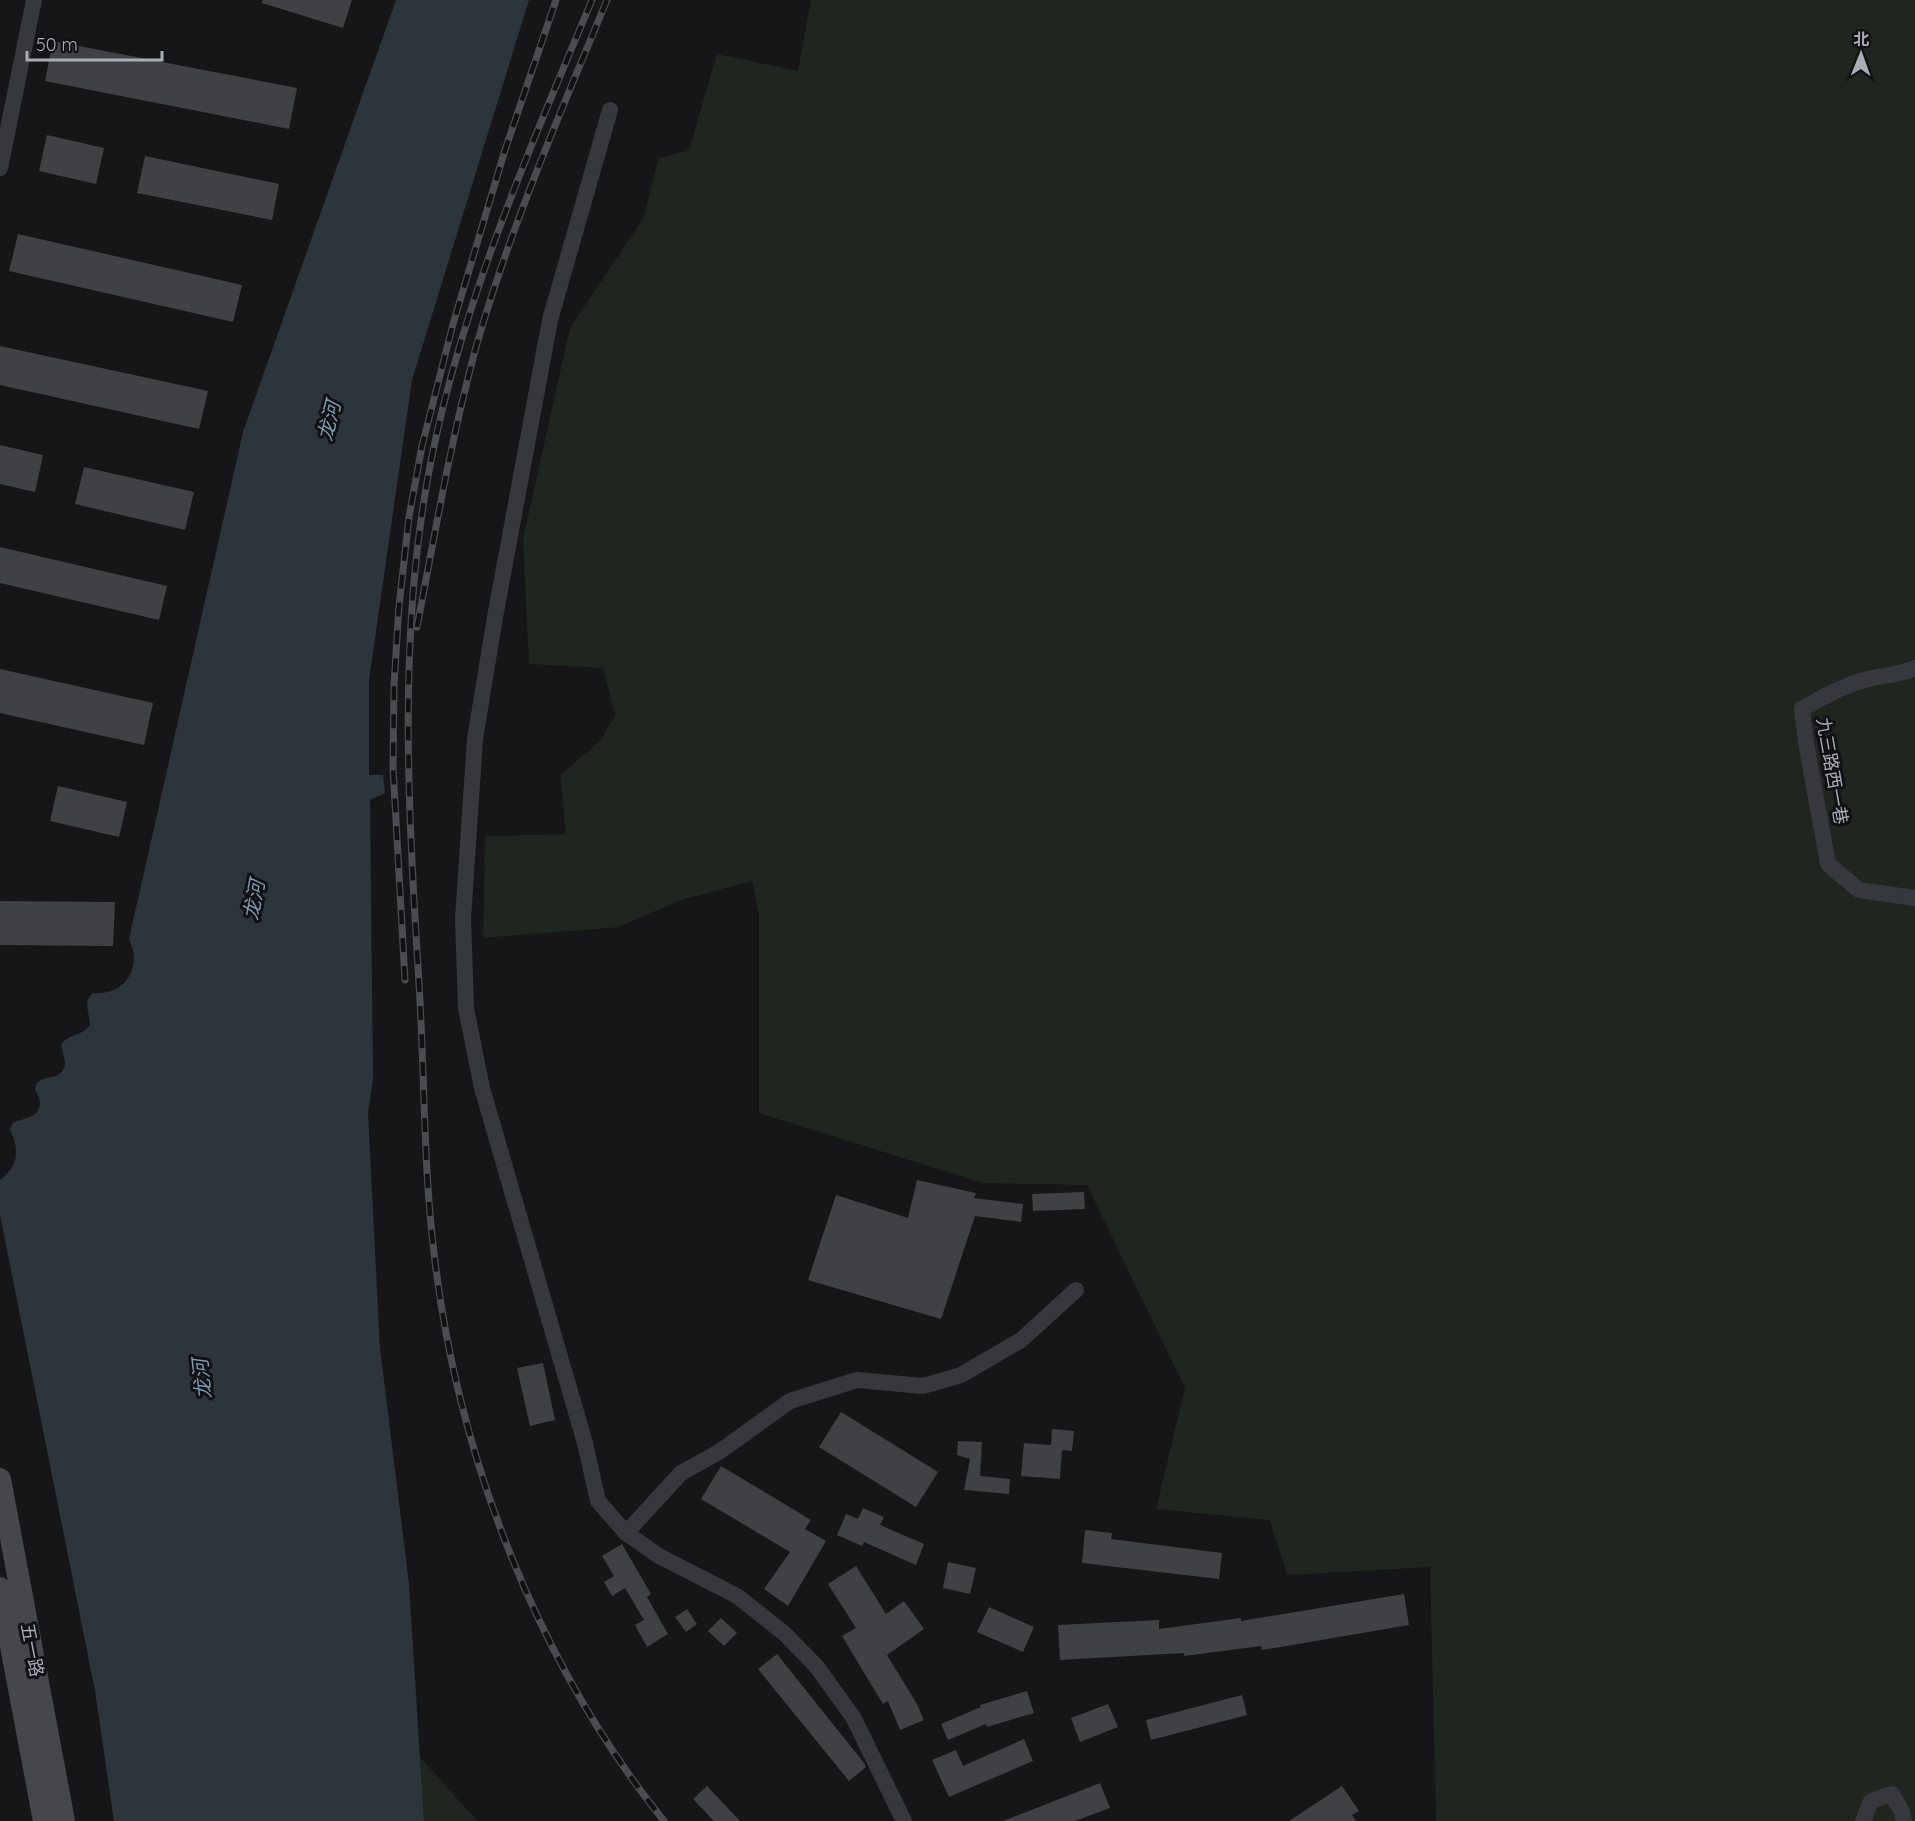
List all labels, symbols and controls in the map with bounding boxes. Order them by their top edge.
scale bar [27,24,162,62]
north arrow [1831,24,1891,84]
text: 北 [1853,29,1869,49]
text: 50 m [36,33,78,56]
water label: 龙河 [312,395,346,443]
street label: 九三路西一巷 [1812,716,1853,826]
water label: 龙河 [237,874,270,922]
water label: 龙河 [187,1354,216,1400]
street label: 五一路 [16,1621,49,1679]

